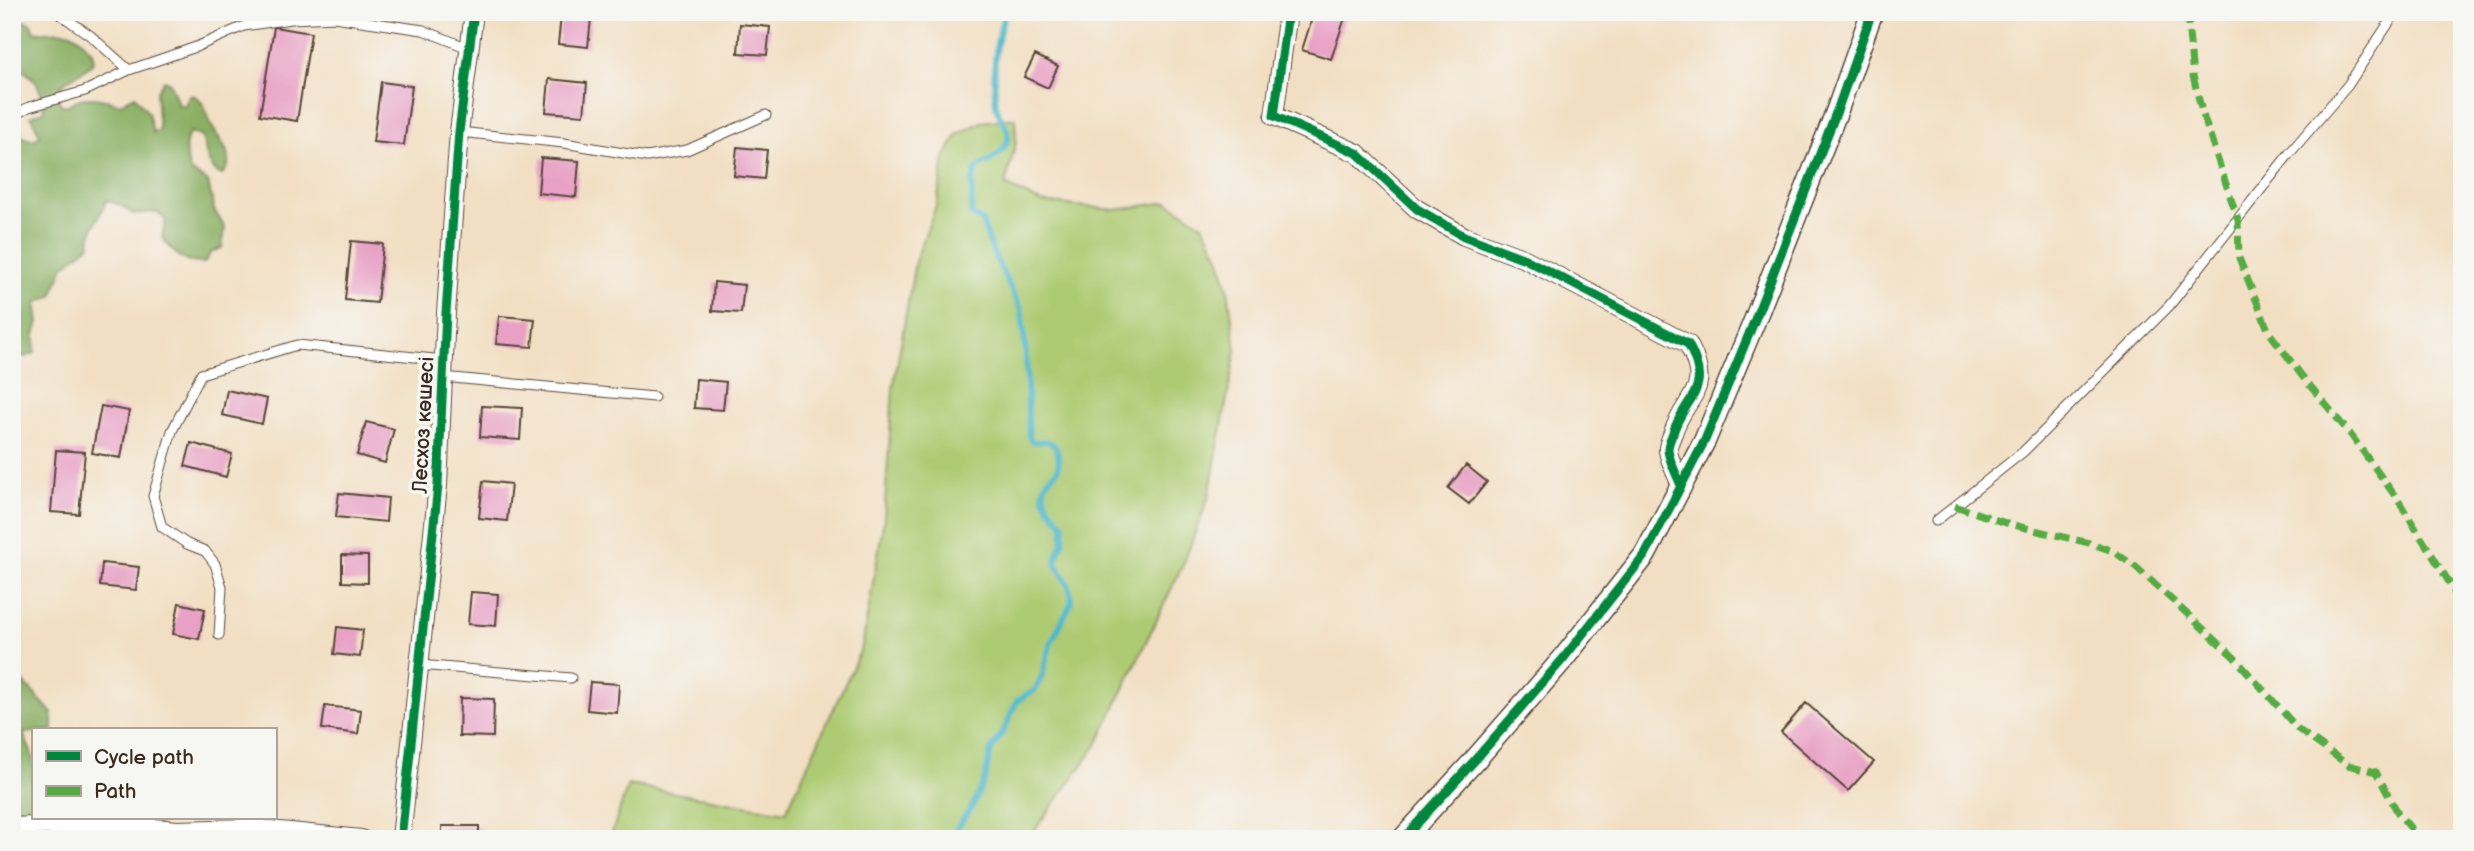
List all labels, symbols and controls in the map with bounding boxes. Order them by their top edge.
street label: Лесхоз көшесі [407,356,440,495]
legend [32,728,276,820]
text: Cycle path [94,745,194,770]
text: Path [94,779,136,804]

